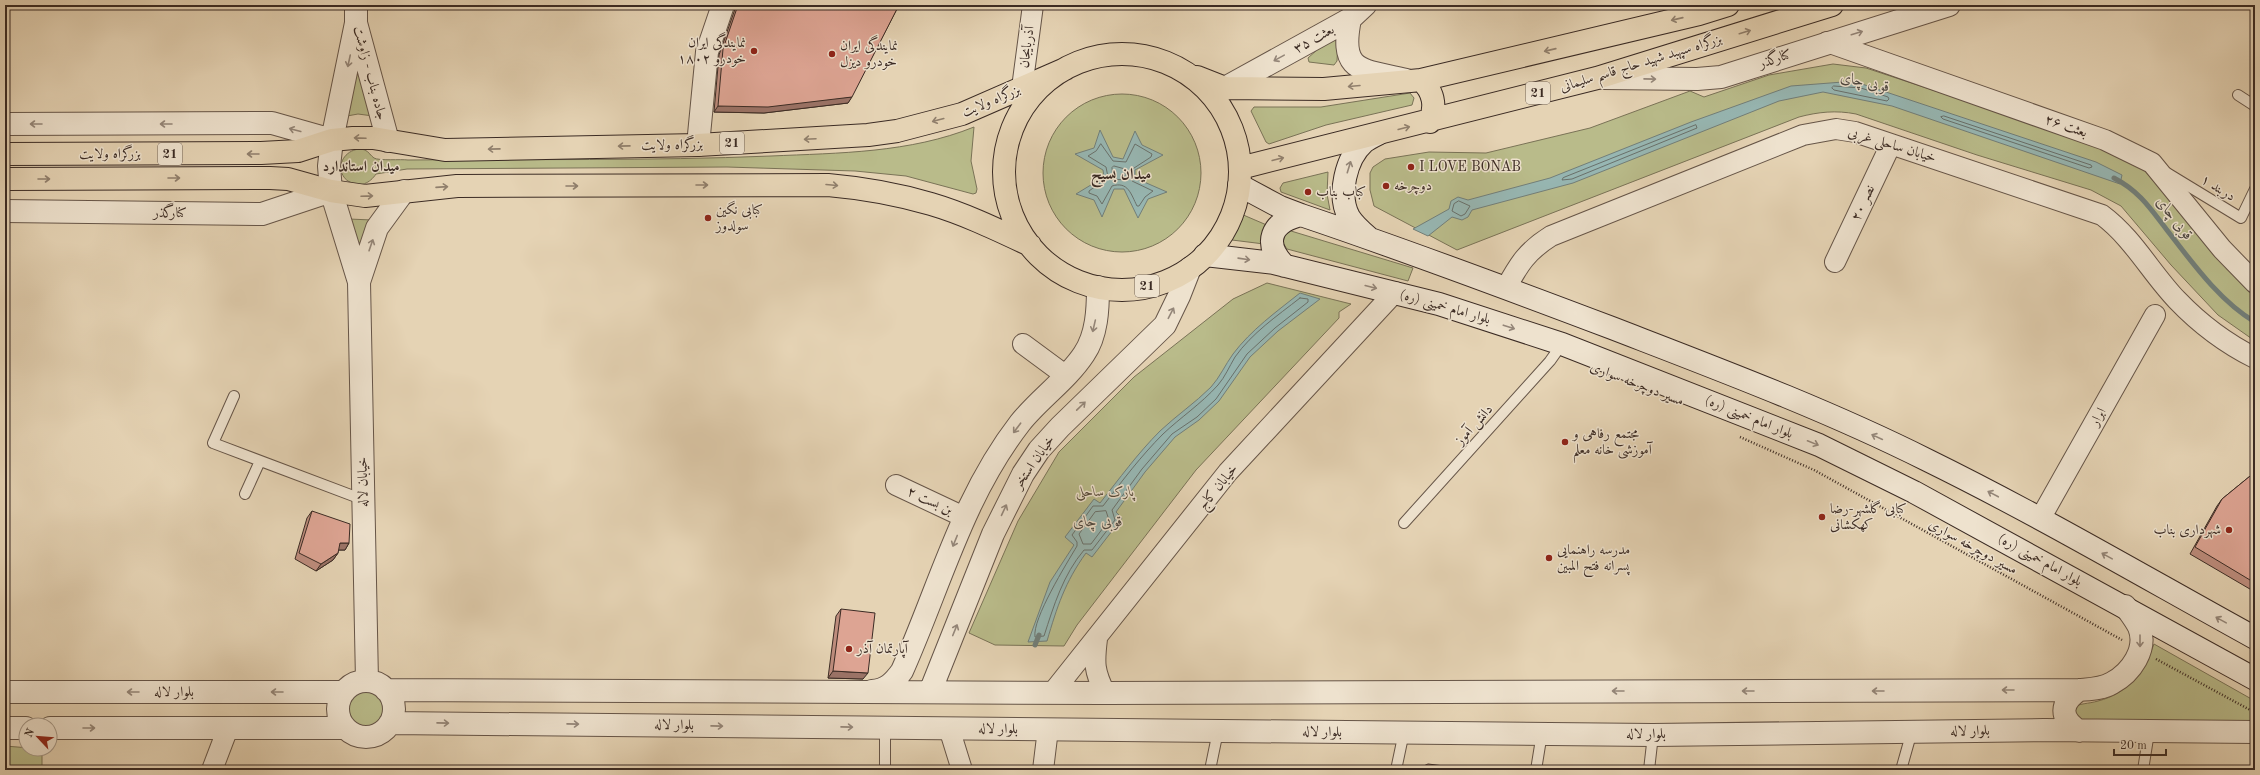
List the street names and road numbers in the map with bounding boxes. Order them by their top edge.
street label: بعثت ۳۵ [1291,22,1337,57]
street label: آذربایجان [1015,23,1038,69]
street label: جاده بناب - زاوشت [350,25,389,122]
street label: بزرگراه سپهبد شهید حاج قاسم سلیمانی [1558,29,1726,100]
street label: کنارگذر [1754,43,1793,72]
street label: بزرگراه ولایت [959,80,1023,120]
road number: 21 [1526,82,1550,104]
street label: بعثت ۲۶ [2043,112,2089,141]
street label: خیابان ساحلی غربی [1846,125,1938,167]
road number: 21 [720,132,744,154]
street label: بزرگراه ولایت [641,134,703,154]
road number: 21 [158,143,182,165]
street label: بزرگراه ولایت [79,144,141,162]
street label: دربند ۱ [2198,172,2238,205]
street label: نصر ۲۰ [1849,183,1879,224]
street label: کنارگذر [151,202,187,221]
road number: 21 [1135,275,1159,297]
street label: بلوار امام خمینی (ره) [1396,287,1492,332]
street label: مسیر دوچرخه سواری [1588,360,1686,410]
street label: بلوار امام خمینی (ره) [1701,393,1796,446]
street label: دانش آموز [1450,401,1497,451]
street label: ابرار [2086,406,2109,431]
street label: خیابان استخر [1010,433,1058,493]
street label: خیابان لاله [356,457,371,507]
street label: خیابان کاج [1195,461,1244,515]
street label: بن بست ۲ [905,484,955,518]
street label: مسیر دوچرخه سواری [1925,517,2020,579]
street label: بلوار امام خمینی (ره) [1993,531,2085,593]
street label: بلوار لاله [154,685,194,700]
street label: بلوار لاله [654,718,694,733]
street label: بلوار لاله [978,722,1018,737]
street label: بلوار لاله [1950,724,1990,739]
street label: بلوار لاله [1302,725,1342,740]
street label: بلوار لاله [1626,727,1666,742]

